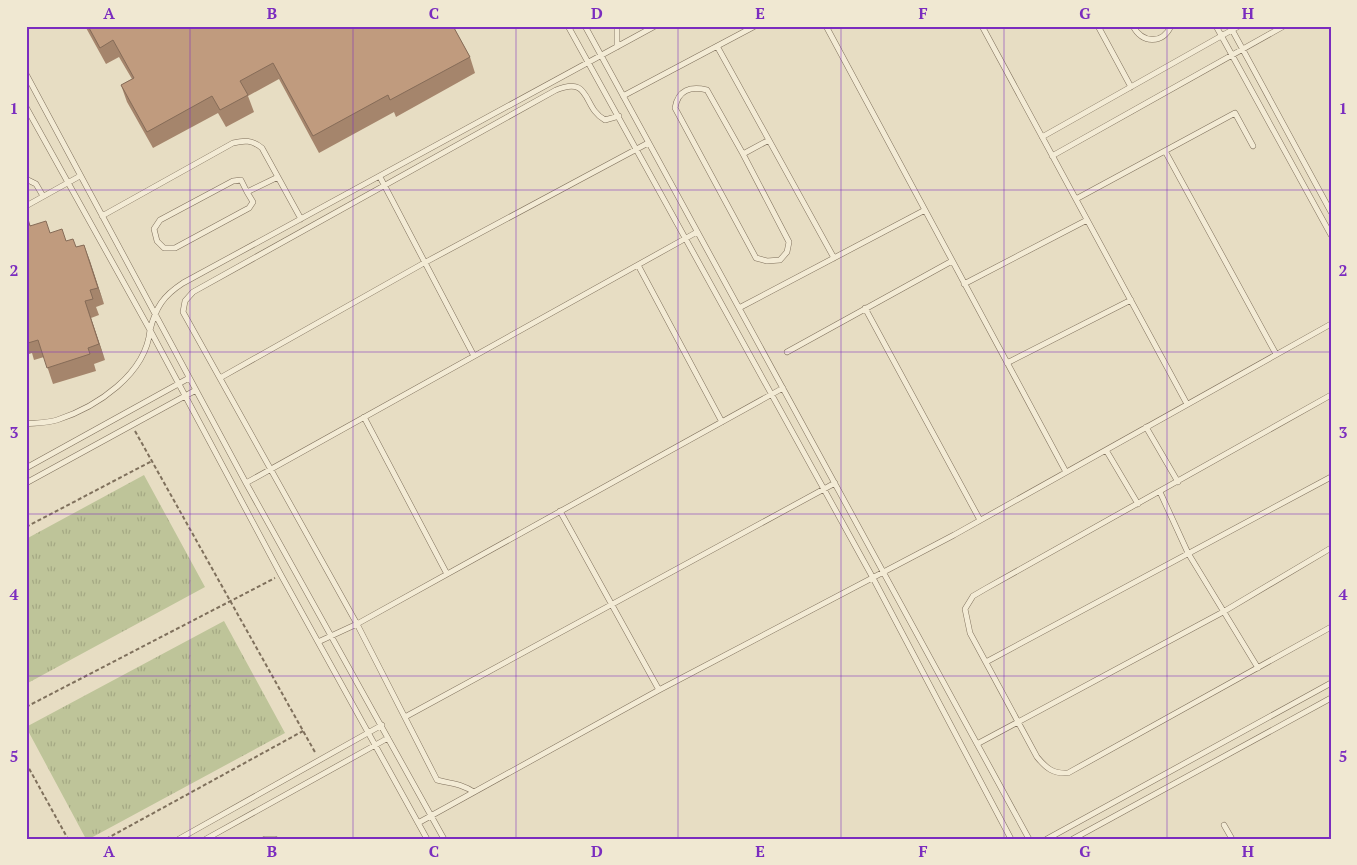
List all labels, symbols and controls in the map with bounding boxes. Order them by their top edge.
text: A [103,2,115,24]
text: B [267,2,277,24]
text: C [429,2,439,24]
text: D [591,2,603,24]
text: E [755,2,765,24]
text: F [918,2,928,24]
text: G [1079,2,1091,24]
text: H [1242,2,1254,24]
text: 1 [9,97,19,119]
text: 1 [1338,97,1348,119]
text: 2 [9,259,19,281]
text: 2 [1338,259,1348,281]
text: 3 [9,421,19,443]
text: 3 [1338,421,1348,443]
text: 4 [9,583,19,605]
text: 4 [1338,583,1348,605]
text: 5 [9,745,19,767]
text: 5 [1338,745,1348,767]
text: A [103,840,115,862]
text: B [267,840,277,862]
text: C [429,840,439,862]
text: D [591,840,603,862]
text: E [755,840,765,862]
text: F [918,840,928,862]
text: G [1079,840,1091,862]
text: H [1242,840,1254,862]

